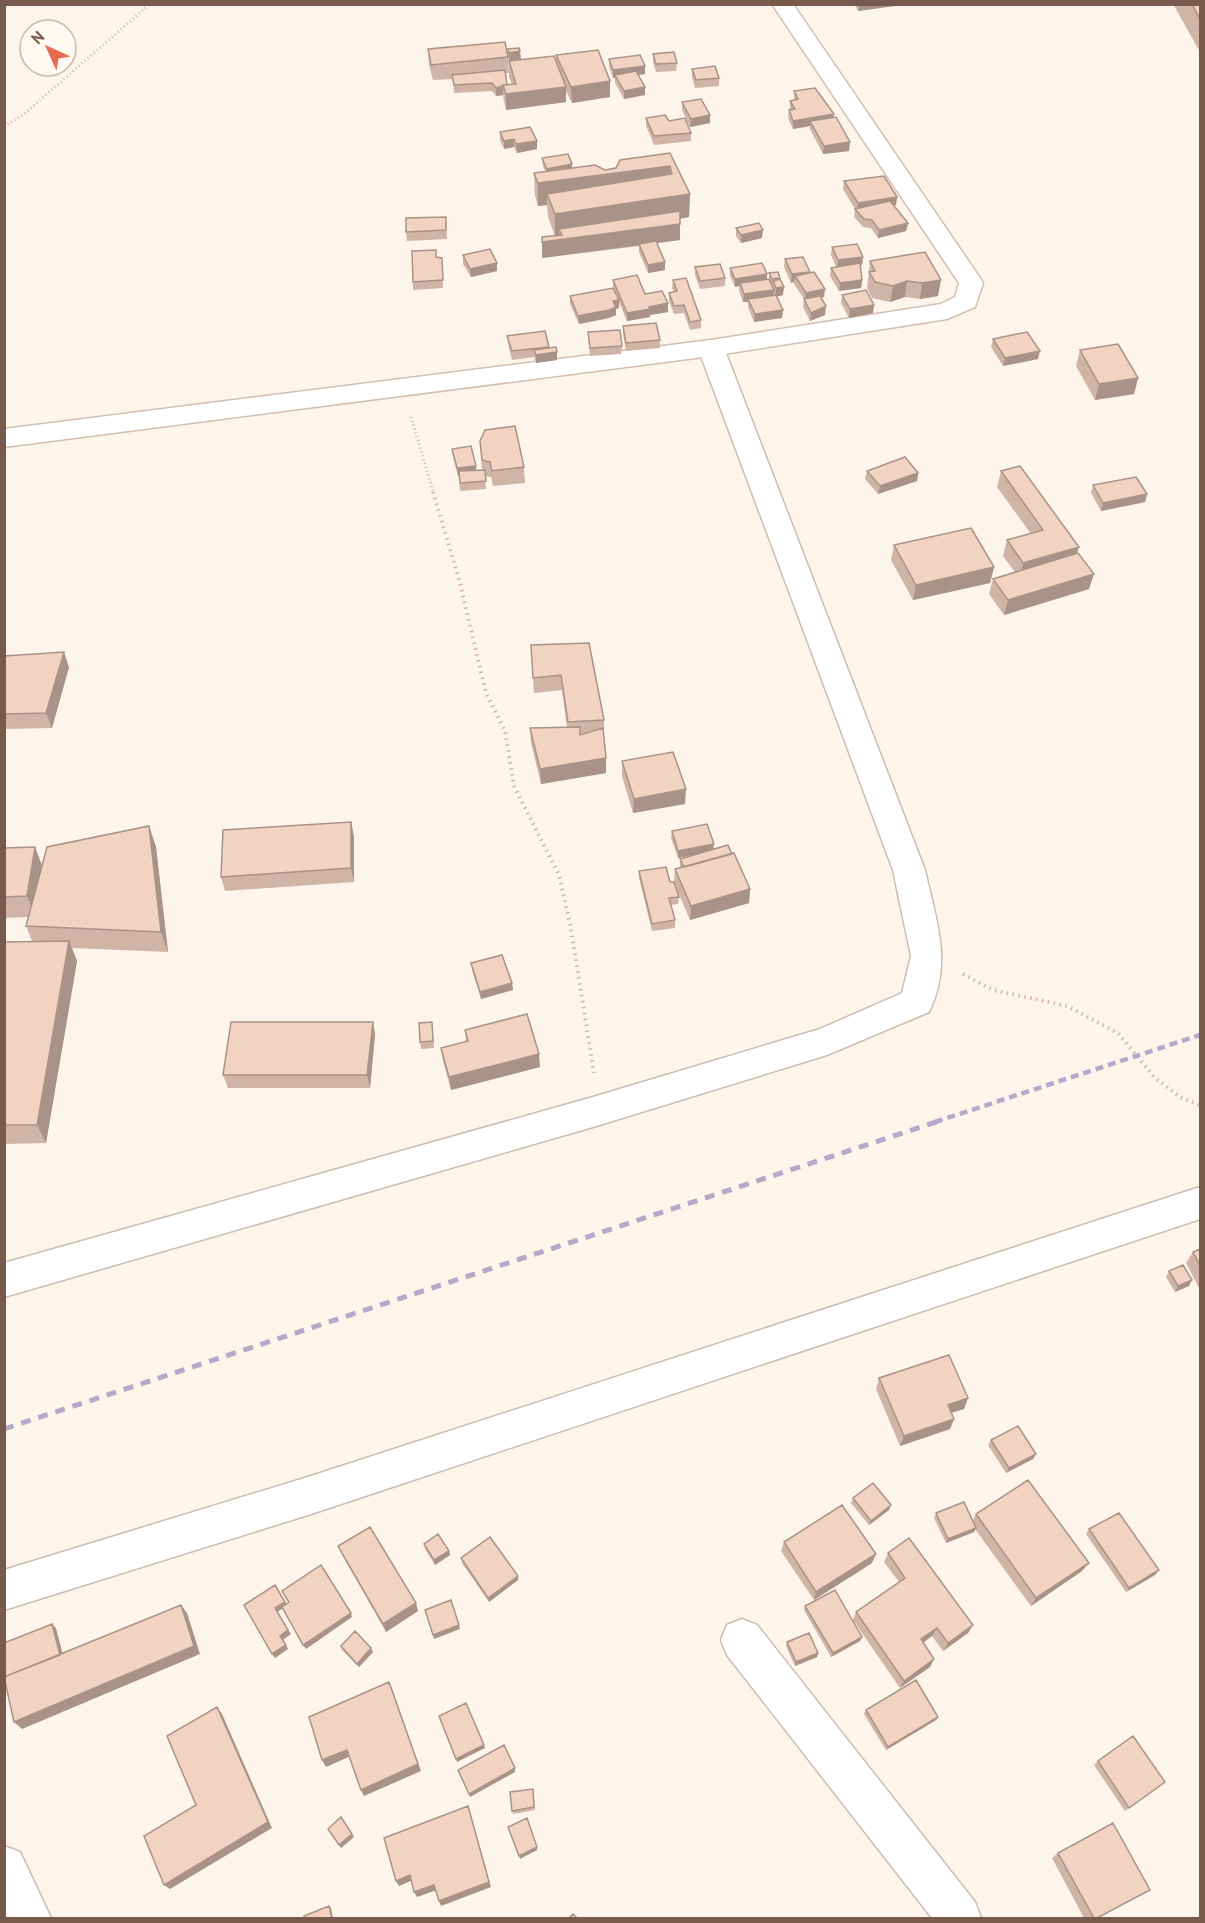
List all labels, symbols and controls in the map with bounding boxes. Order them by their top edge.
north arrow [18,18,78,78]
text: N [27,27,48,48]

